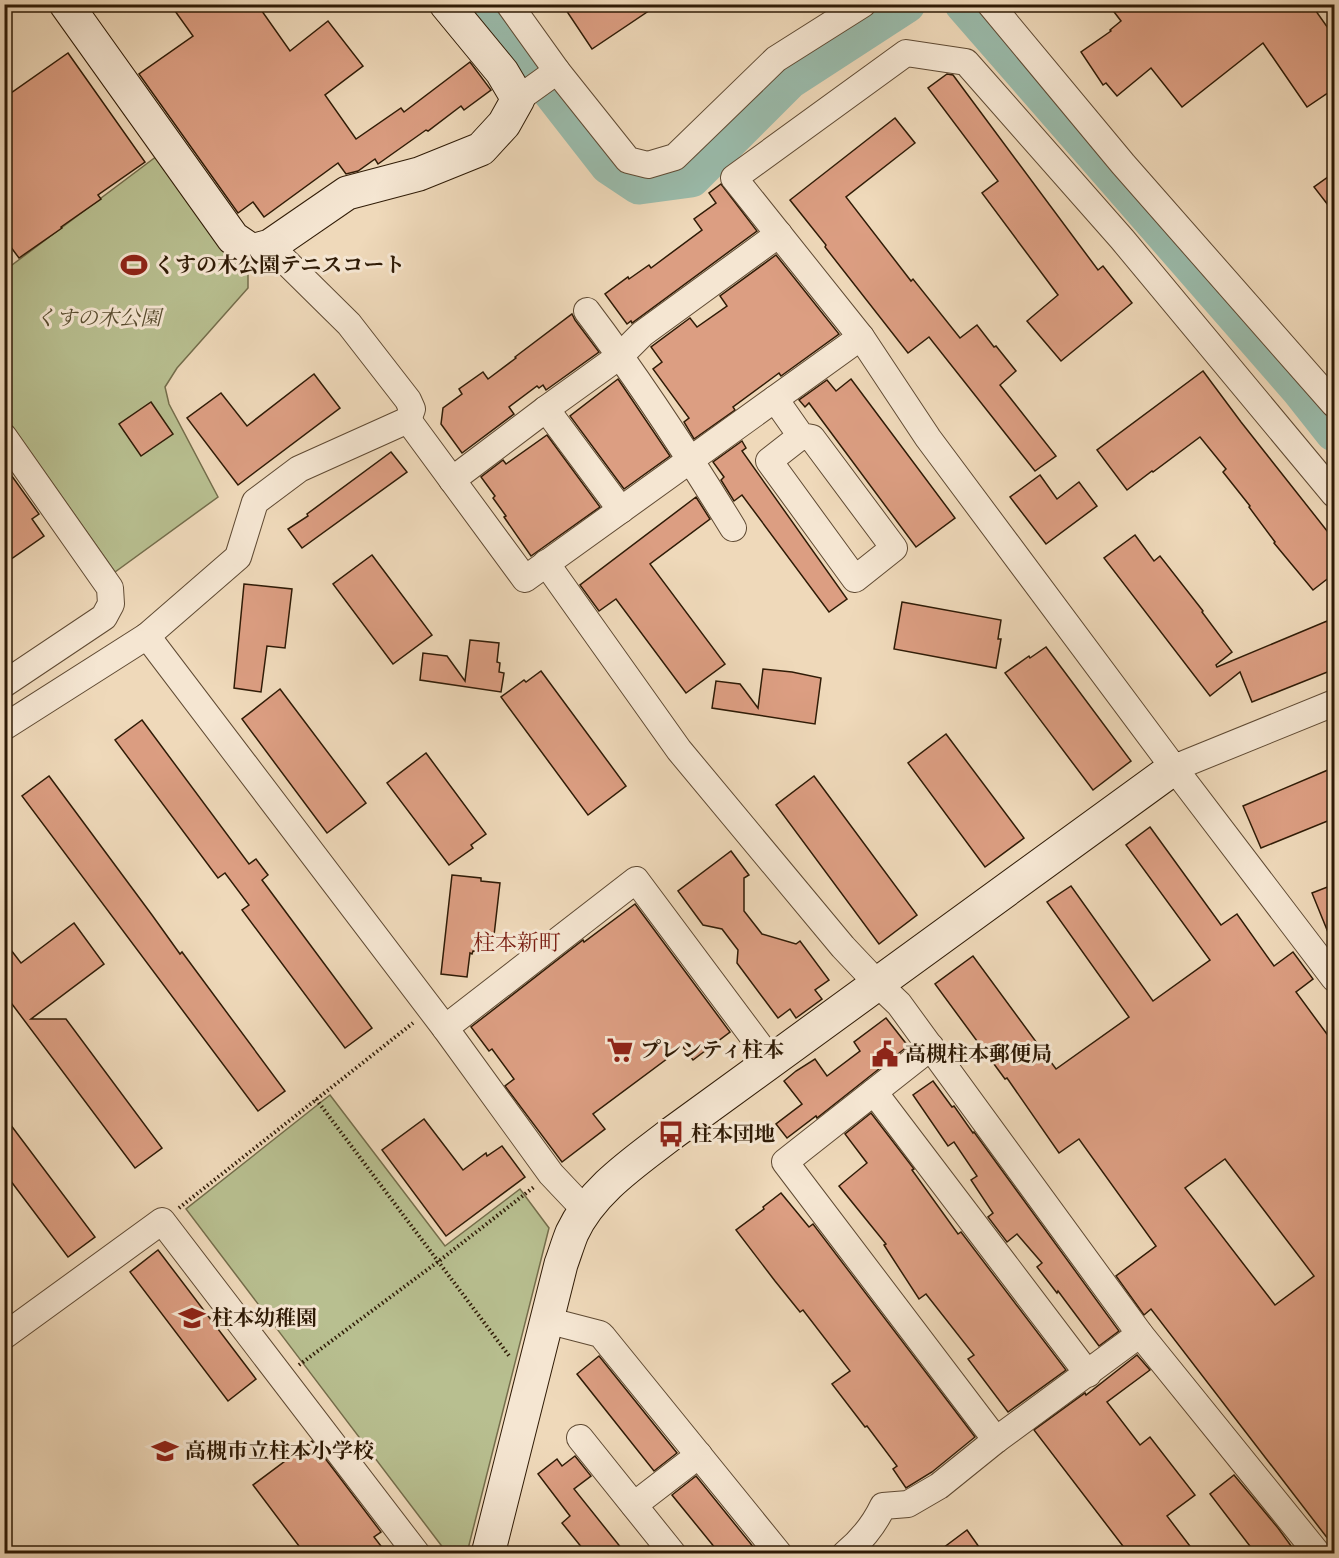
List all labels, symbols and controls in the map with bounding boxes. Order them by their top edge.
sports icon: くすの木公園テニスコート [119,250,149,280]
place label: くすの木公園テニスコート [154,251,405,280]
park label: くすの木公園 [35,304,164,333]
district label: 柱本新町 [473,928,561,958]
supermarket icon: プレンティ柱本 [605,1035,635,1065]
place label: プレンティ柱本 [640,1036,784,1065]
public building icon: 高槻柱本郵便局 [870,1039,900,1069]
place label: 高槻柱本郵便局 [905,1040,1052,1069]
bus stop icon: 柱本団地 [656,1119,686,1149]
place label: 柱本団地 [691,1120,775,1149]
school or university icon: 柱本幼稚園 [177,1303,207,1333]
place label: 柱本幼稚園 [212,1304,317,1333]
school or university icon: 高槻市立柱本小学校 [150,1436,180,1466]
place label: 高槻市立柱本小学校 [185,1437,374,1466]

